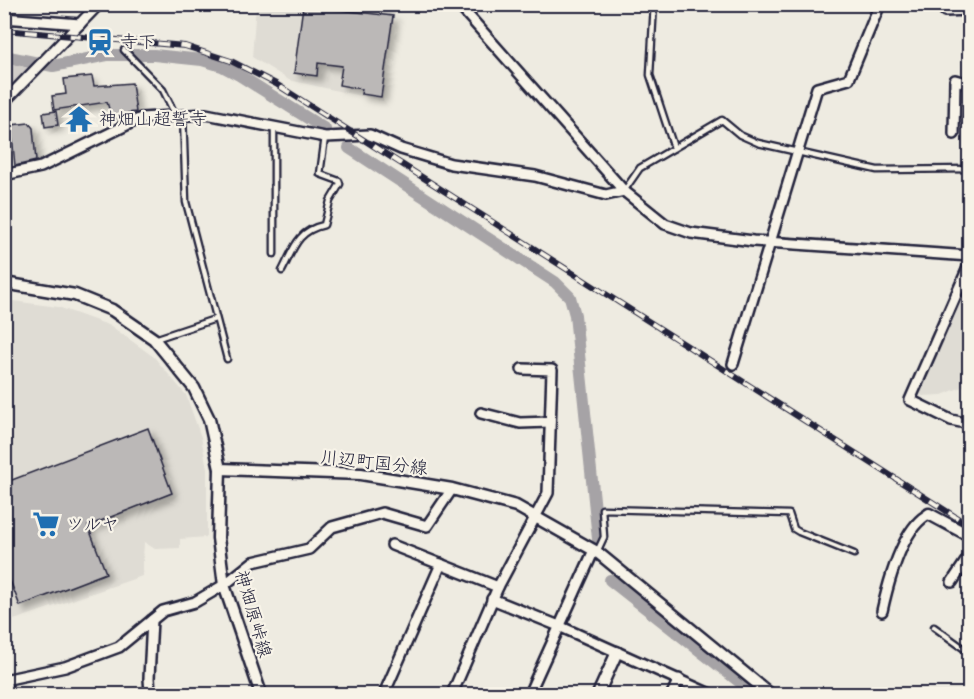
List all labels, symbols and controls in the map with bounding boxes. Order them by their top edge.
station icon: 寺下 [85,27,115,57]
place label: 寺下 [120,30,156,55]
temple icon: 神畑山超誓寺 [64,104,94,134]
place label: 神畑山超誓寺 [99,107,207,132]
street label: 川辺町国分線 [319,445,429,481]
supermarket icon: ツルヤ [31,509,61,539]
place label: ツルヤ [66,512,119,537]
street label: 神畑原峠線 [229,567,277,661]

